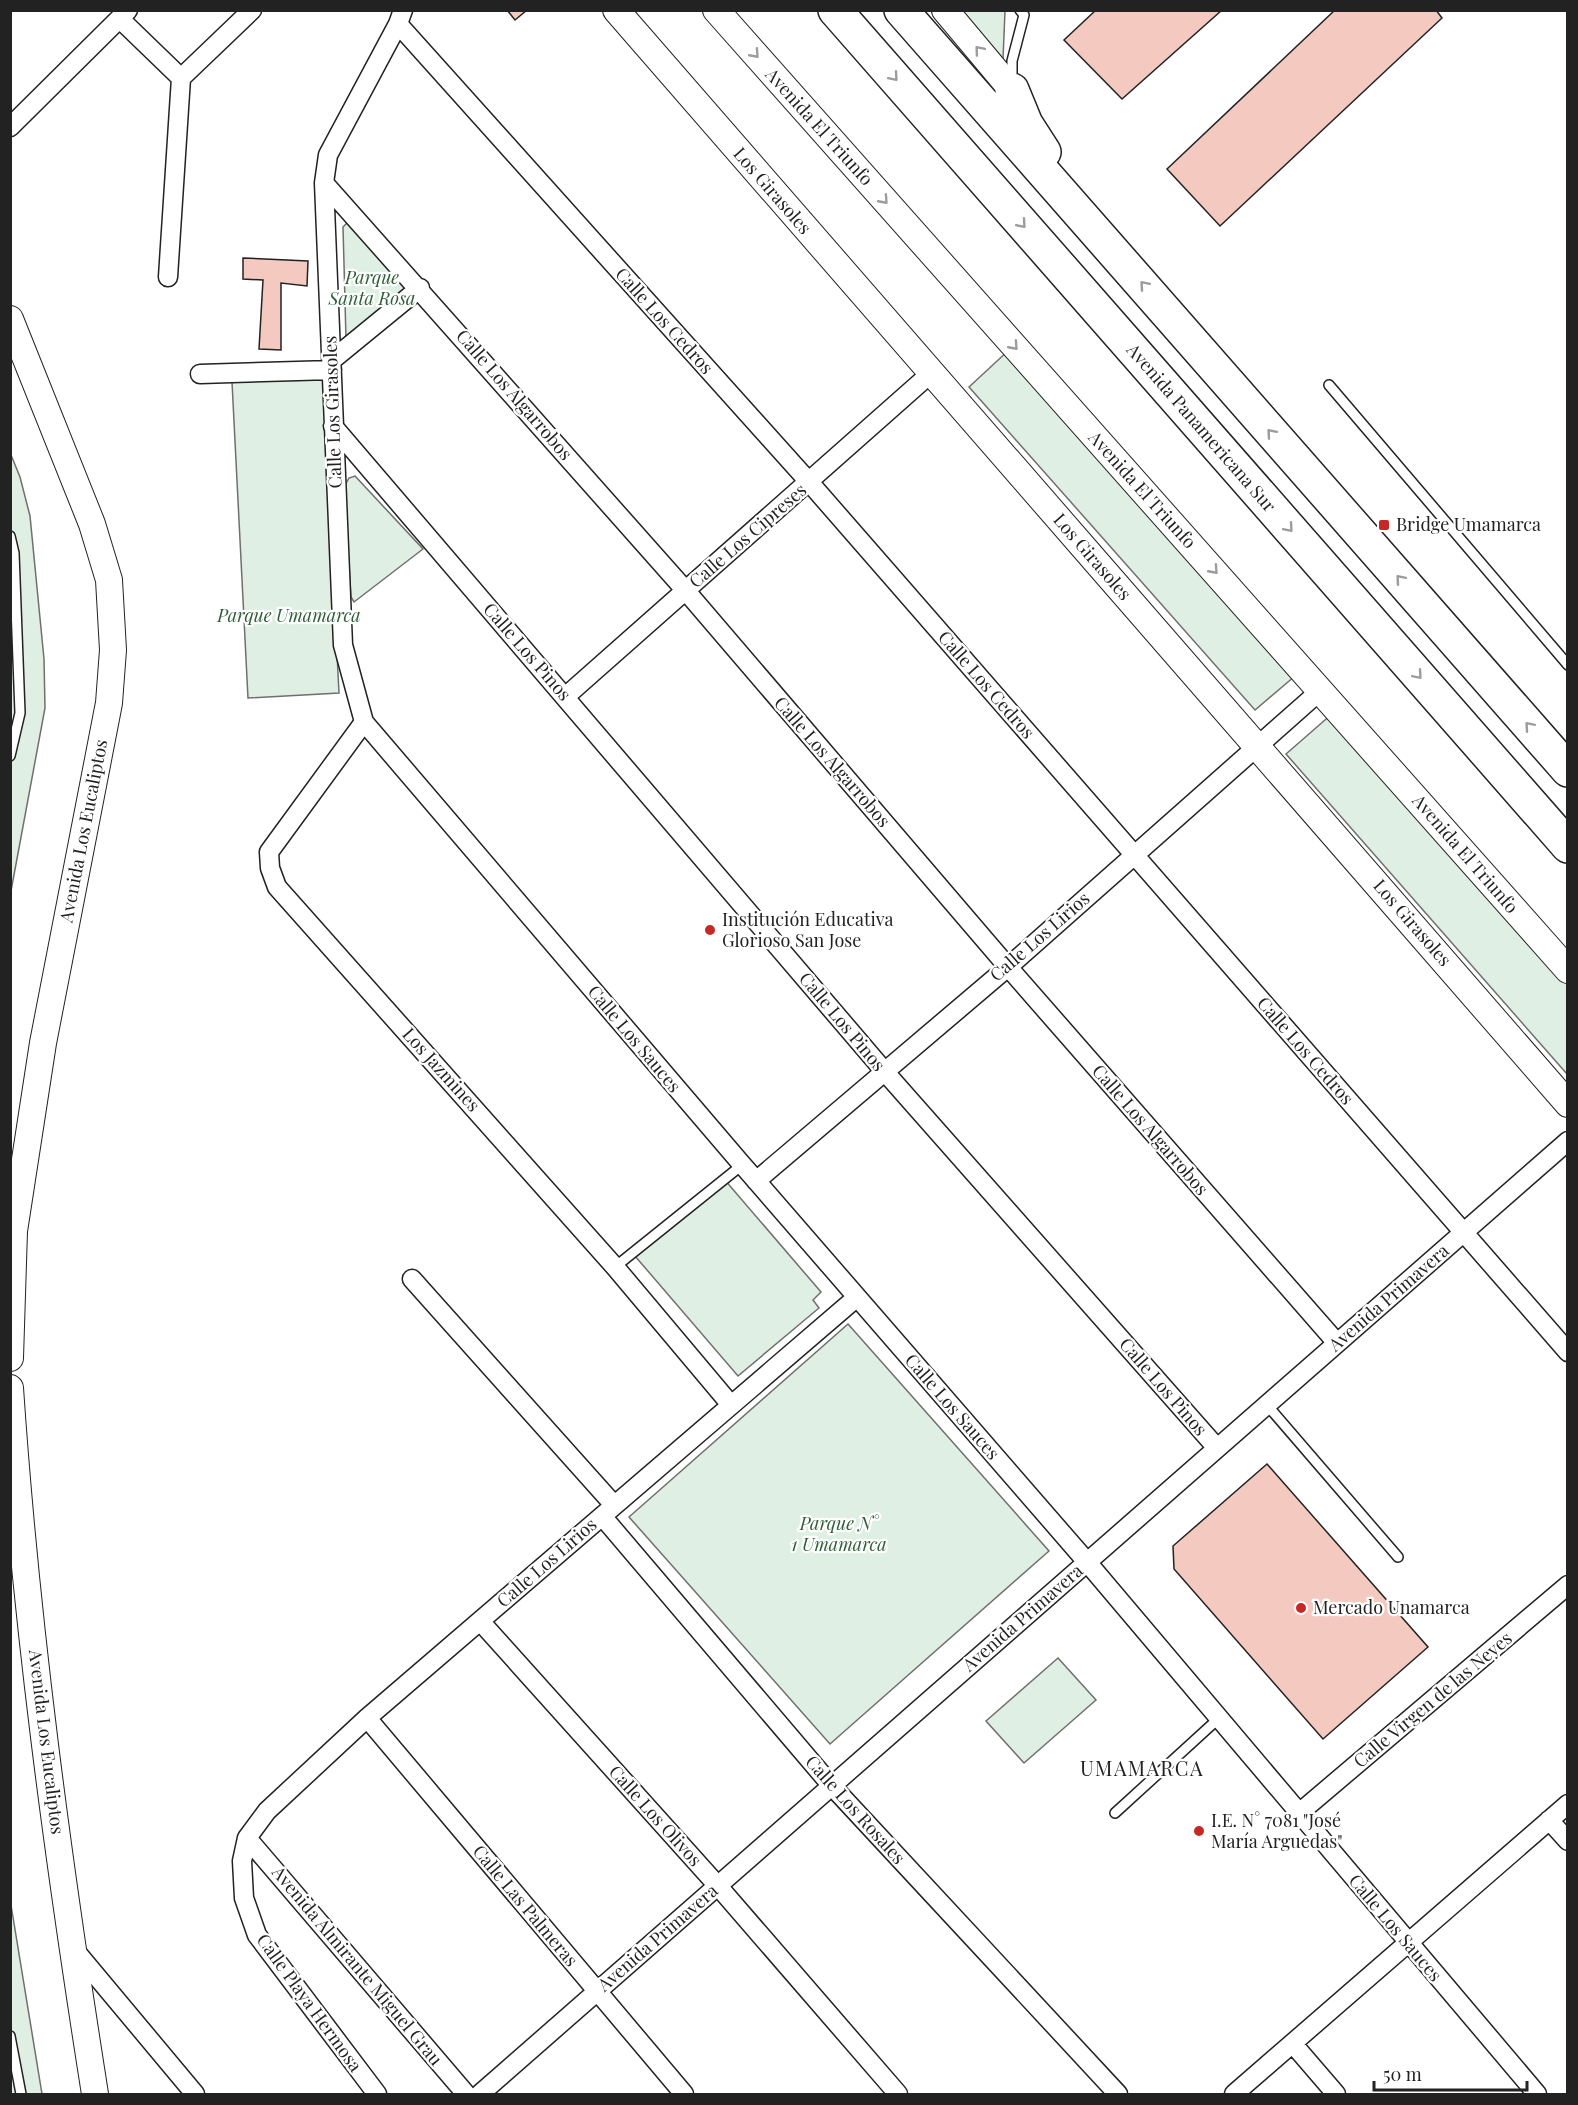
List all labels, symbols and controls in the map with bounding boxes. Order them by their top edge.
one-way arrow [975,46,986,57]
one-way arrow [748,47,759,58]
street label: Avenida El Triunfo [760,62,879,190]
one-way arrow [887,70,898,81]
street label: Los Girasoles [728,142,817,239]
one-way arrow [877,193,888,204]
one-way arrow [1015,217,1026,228]
street label: Calle Los Cedros [610,262,719,379]
park label: Parque Santa Rosa [328,265,415,310]
one-way arrow [1140,281,1151,292]
street label: Calle Los Algarrobos [451,324,578,465]
street label: Calle Los Girasoles [317,335,347,489]
street label: Avenida Panamericana Sur [1121,337,1282,517]
one-way arrow [1007,339,1018,350]
street label: Avenida El Triunfo [1083,425,1202,553]
one-way arrow [1267,429,1278,440]
street label: Calle Los Cipreses [684,478,811,593]
street label: Los Girasoles [1048,508,1137,605]
place label: Bridge Umamarca [1396,512,1541,536]
marker: Bridge Umamarca [1377,518,1391,532]
one-way arrow [1282,521,1293,532]
one-way arrow [1207,563,1218,573]
one-way arrow [1396,575,1407,586]
street label: Calle Los Pinos [479,597,577,705]
park label: Parque Umamarca [216,603,361,627]
street label: Calle Los Cedros [933,625,1040,743]
one-way arrow [1411,668,1422,679]
street label: Calle Los Algarrobos [769,691,896,832]
one-way arrow [1525,722,1536,732]
street label: Avenida Los Eucaliptos [53,737,113,925]
street label: Avenida El Triunfo [1407,788,1524,918]
street label: Los Girasoles [1368,874,1457,971]
street label: Calle Los Lirios [984,886,1094,986]
place label: Institución Educativa Glorioso San Jose [722,907,893,952]
marker: Institución Educativa Glorioso San Jose [703,923,717,937]
street label: Calle Los Pinos [794,967,891,1076]
street label: Calle Los Sauces [583,980,687,1097]
street label: Calle Los Cedros [1252,991,1359,1109]
street label: Los Jazmines [398,1022,486,1116]
street label: Calle Los Algarrobos [1087,1059,1214,1200]
street label: Avenida Primavera [1322,1238,1454,1357]
street label: Calle Los Pinos [1115,1332,1213,1440]
street label: Calle Los Sauces [900,1348,1005,1464]
park label: Parque N° 1 Umamarca [791,1511,887,1556]
street label: Calle Los Lirios [491,1512,601,1612]
street label: Avenida Primavera [956,1558,1088,1677]
place label: Mercado Unamarca [1313,1595,1470,1619]
marker: Mercado Unamarca [1294,1601,1308,1615]
street label: Calle Virgen de las Neyes [1348,1626,1517,1773]
street label: Avenida Los Eucaliptos [24,1647,70,1836]
street label: Calle Los Rosales [800,1750,911,1869]
district label: UMAMARCA [1080,1754,1204,1781]
street label: Calle Los Olivos [604,1760,708,1871]
place label: I.E. N° 7081 "José María Arguedas" [1211,1808,1343,1853]
marker: I.E. N° 7081 "José María Arguedas" [1192,1824,1206,1838]
street label: Calle Las Palmeras [468,1840,584,1971]
street label: Avenida Almirante Miguel Grau [267,1860,449,2071]
street label: Calle Los Sauces [1344,1869,1448,1986]
street label: Avenida Primavera [591,1878,723,1997]
street label: Calle Playa Hermosa [252,1929,368,2076]
scale bar [1374,2054,1527,2092]
text: 50 m [1383,2062,1422,2086]

